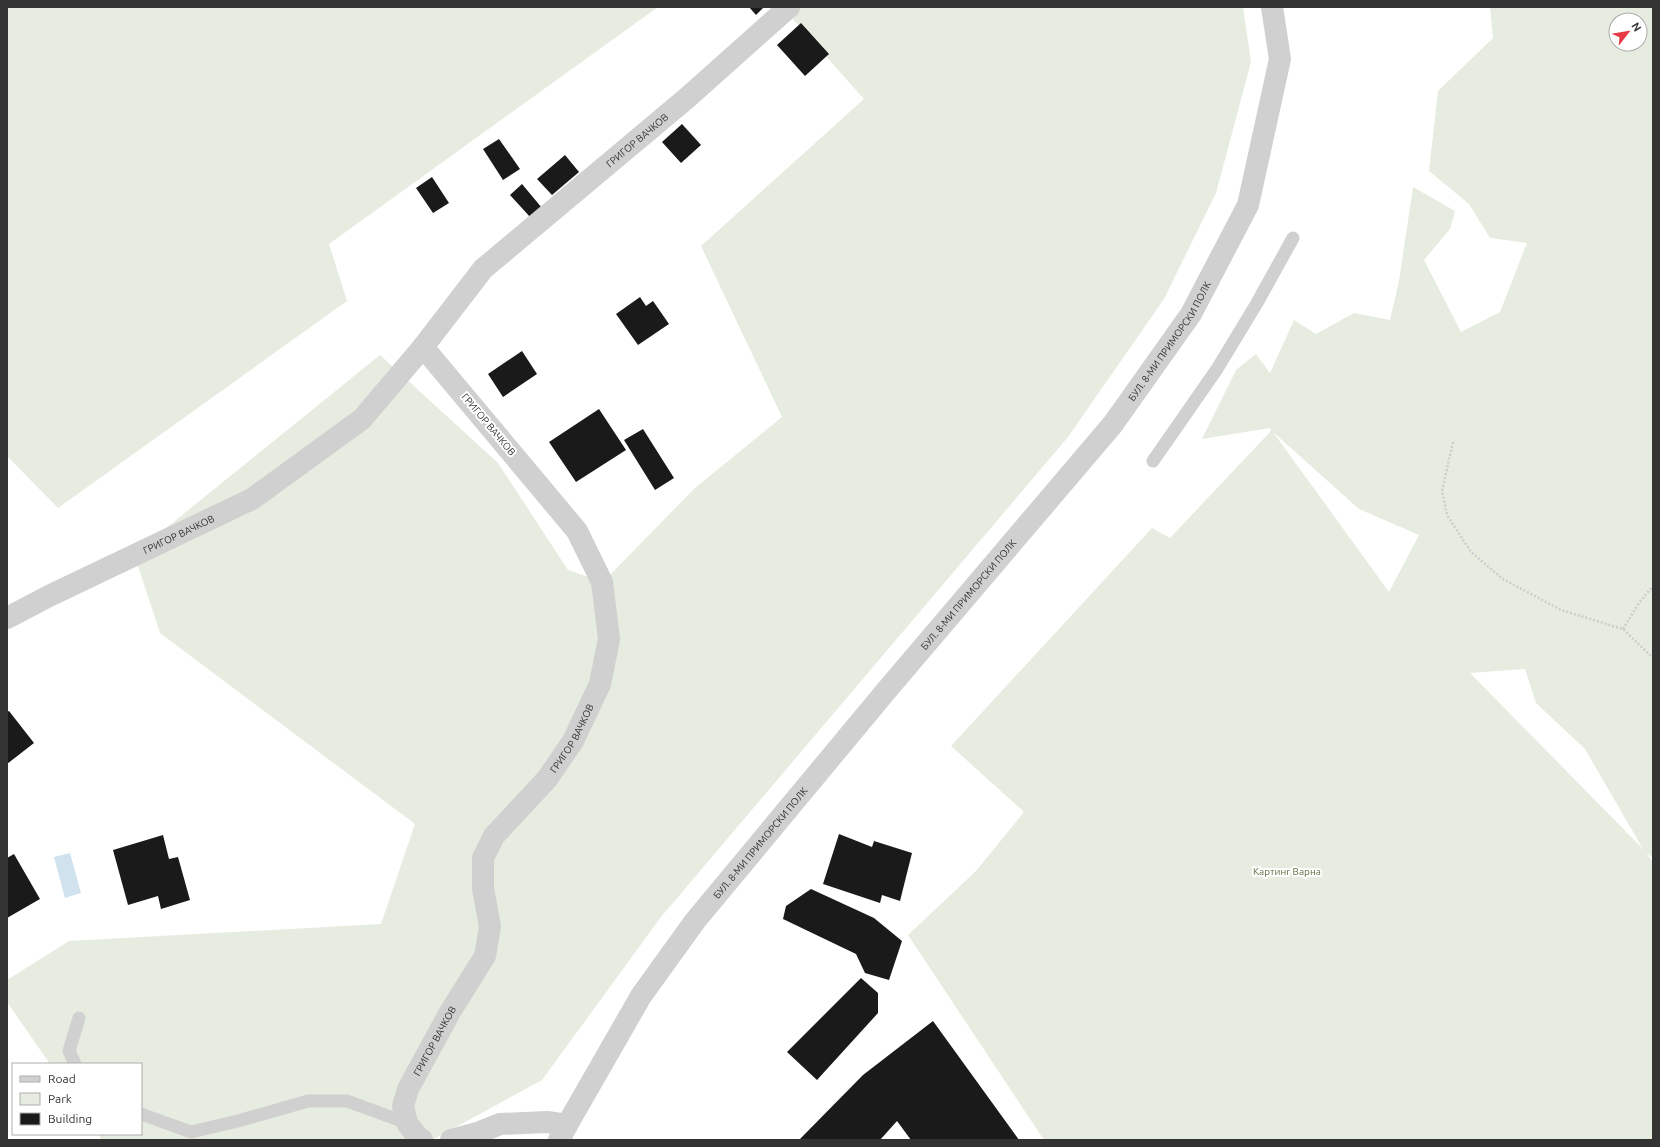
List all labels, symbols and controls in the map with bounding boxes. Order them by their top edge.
north arrow [1608,12,1648,52]
text: N [1629,20,1644,33]
street label: ГРИГОР ВАЧКОВ [604,111,670,170]
street label: БУЛ. 8-МИ ПРИМОРСКИ ПОЛК [1126,280,1213,403]
street label: ГРИГОР ВАЧКОВ [459,391,518,458]
street label: ГРИГОР ВАЧКОВ [141,513,216,556]
street label: БУЛ. 8-МИ ПРИМОРСКИ ПОЛК [919,537,1019,652]
street label: ГРИГОР ВАЧКОВ [548,702,596,775]
street label: БУЛ. 8-МИ ПРИМОРСКИ ПОЛК [711,785,810,901]
park label: Картинг Варна [1253,866,1321,877]
street label: ГРИГОР ВАЧКОВ [411,1004,458,1078]
legend [12,1063,142,1135]
text: Road [48,1072,76,1085]
text: Park [48,1092,72,1105]
text: Building [48,1112,92,1125]

